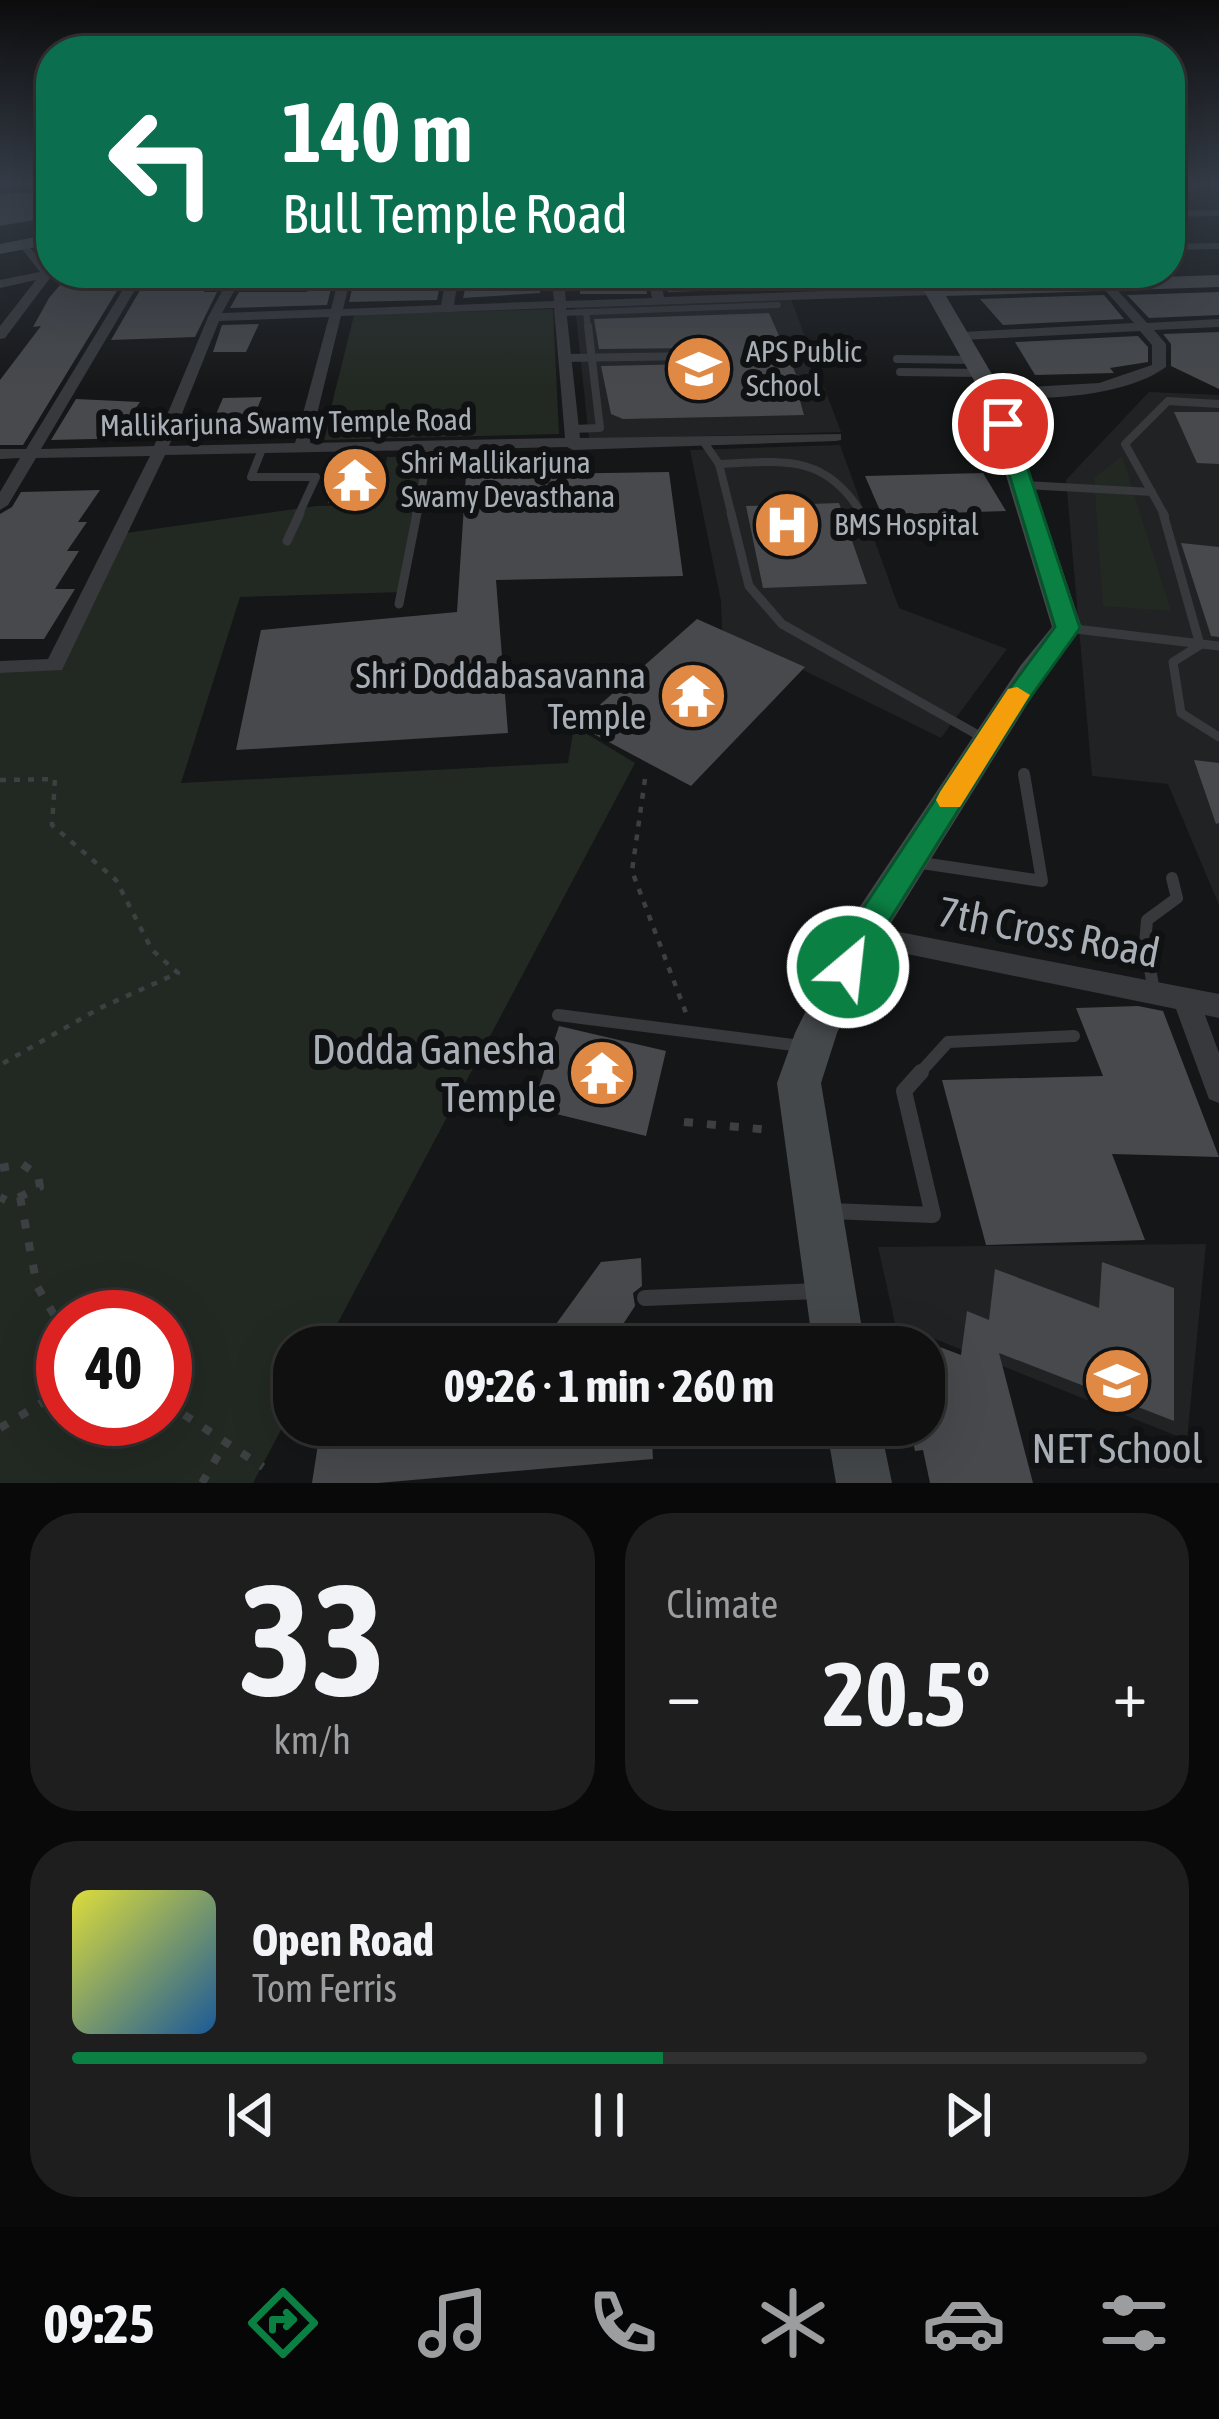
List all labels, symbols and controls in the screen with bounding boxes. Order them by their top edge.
icon: left [84,84,240,240]
text: 140 m [282,84,472,180]
text: Bull Temple Road [282,183,628,244]
school or university icon: APS Public School [664,334,734,404]
place label: APS Public School [746,334,862,402]
pin [952,373,1054,475]
icon: arrive [970,391,1036,457]
street label: Mallikarjuna Swamy Temple Road [100,402,472,442]
temple icon: Shri Mallikarjuna Swamy Devasthana [320,445,390,515]
place label: Shri Mallikarjuna Swamy Devasthana [401,445,615,513]
hospital icon: BMS Hospital [752,490,822,560]
place label: BMS Hospital [834,507,979,541]
place label: Shri Doddabasavanna Temple [356,654,646,737]
temple icon: Shri Doddabasavanna Temple [658,661,728,731]
street label: 7th Cross Road [934,887,1164,977]
position arrow [785,904,911,1030]
place label: Dodda Ganesha Temple [312,1025,556,1121]
temple icon: Dodda Ganesha Temple [567,1038,637,1108]
speed limit sign: 40 [36,1290,192,1446]
school or university icon: NET School [1082,1346,1152,1416]
text: 09:26 · 1 min · 260 m [444,1360,774,1412]
place label: NET School [1031,1424,1203,1472]
text: 33 [239,1550,386,1729]
text: Climate [667,1582,778,1626]
text: 20.5° [823,1642,991,1745]
text: − [667,1655,701,1731]
text: + [1113,1655,1147,1731]
text: km/h [274,1718,351,1762]
text: Open Road [252,1914,434,1966]
text: Tom Ferris [252,1966,397,2010]
icon: previous [218,2082,284,2148]
icon: pause [576,2082,642,2148]
icon: next [935,2082,1001,2148]
icon: directions [241,2281,325,2365]
icon: music [411,2281,495,2365]
icon: phone [581,2281,665,2365]
icon: climate [751,2281,835,2365]
icon: car [922,2281,1006,2365]
icon: filters [1092,2281,1176,2365]
text: 09:25 [43,2293,154,2354]

